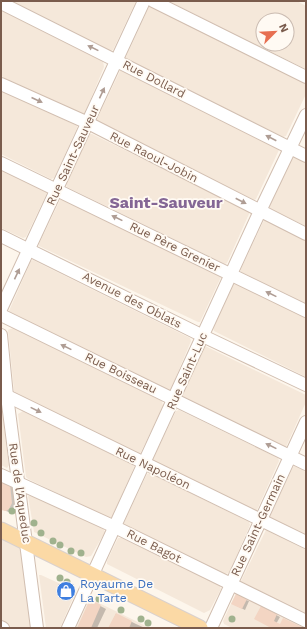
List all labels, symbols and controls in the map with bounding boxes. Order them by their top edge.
north arrow [255,12,295,52]
text: N [276,22,291,35]
one-way arrow [87,45,98,51]
street label: Rue Dollard [120,57,188,101]
one-way arrow [99,87,105,98]
one-way arrow [31,98,43,104]
street label: Rue Saint-Sauveur [44,103,102,207]
street label: Rue Raoul-Jobin [108,129,200,185]
one-way arrow [265,135,277,141]
district label: Saint-Sauveur [109,193,223,212]
one-way arrow [235,198,247,204]
one-way arrow [111,215,122,221]
street label: Rue Père Grenier [127,219,223,275]
one-way arrow [14,268,20,280]
street label: Avenue des Oblats [80,269,184,331]
one-way arrow [265,291,277,297]
street label: Rue Saint-Luc [164,330,210,412]
one-way arrow [60,343,72,350]
street label: Rue Boisseau [83,350,159,396]
one-way arrow [30,407,42,413]
street label: Rue de l'Aqueduc [6,442,34,544]
one-way arrow [265,443,277,450]
street label: Rue Napoléon [113,444,193,492]
street label: Rue Saint-Germain [228,472,288,578]
street label: Rue Bagot [124,526,184,566]
place label: Royaume De La Tarte [80,577,153,605]
shop icon: Royaume De La Tarte [55,580,77,602]

